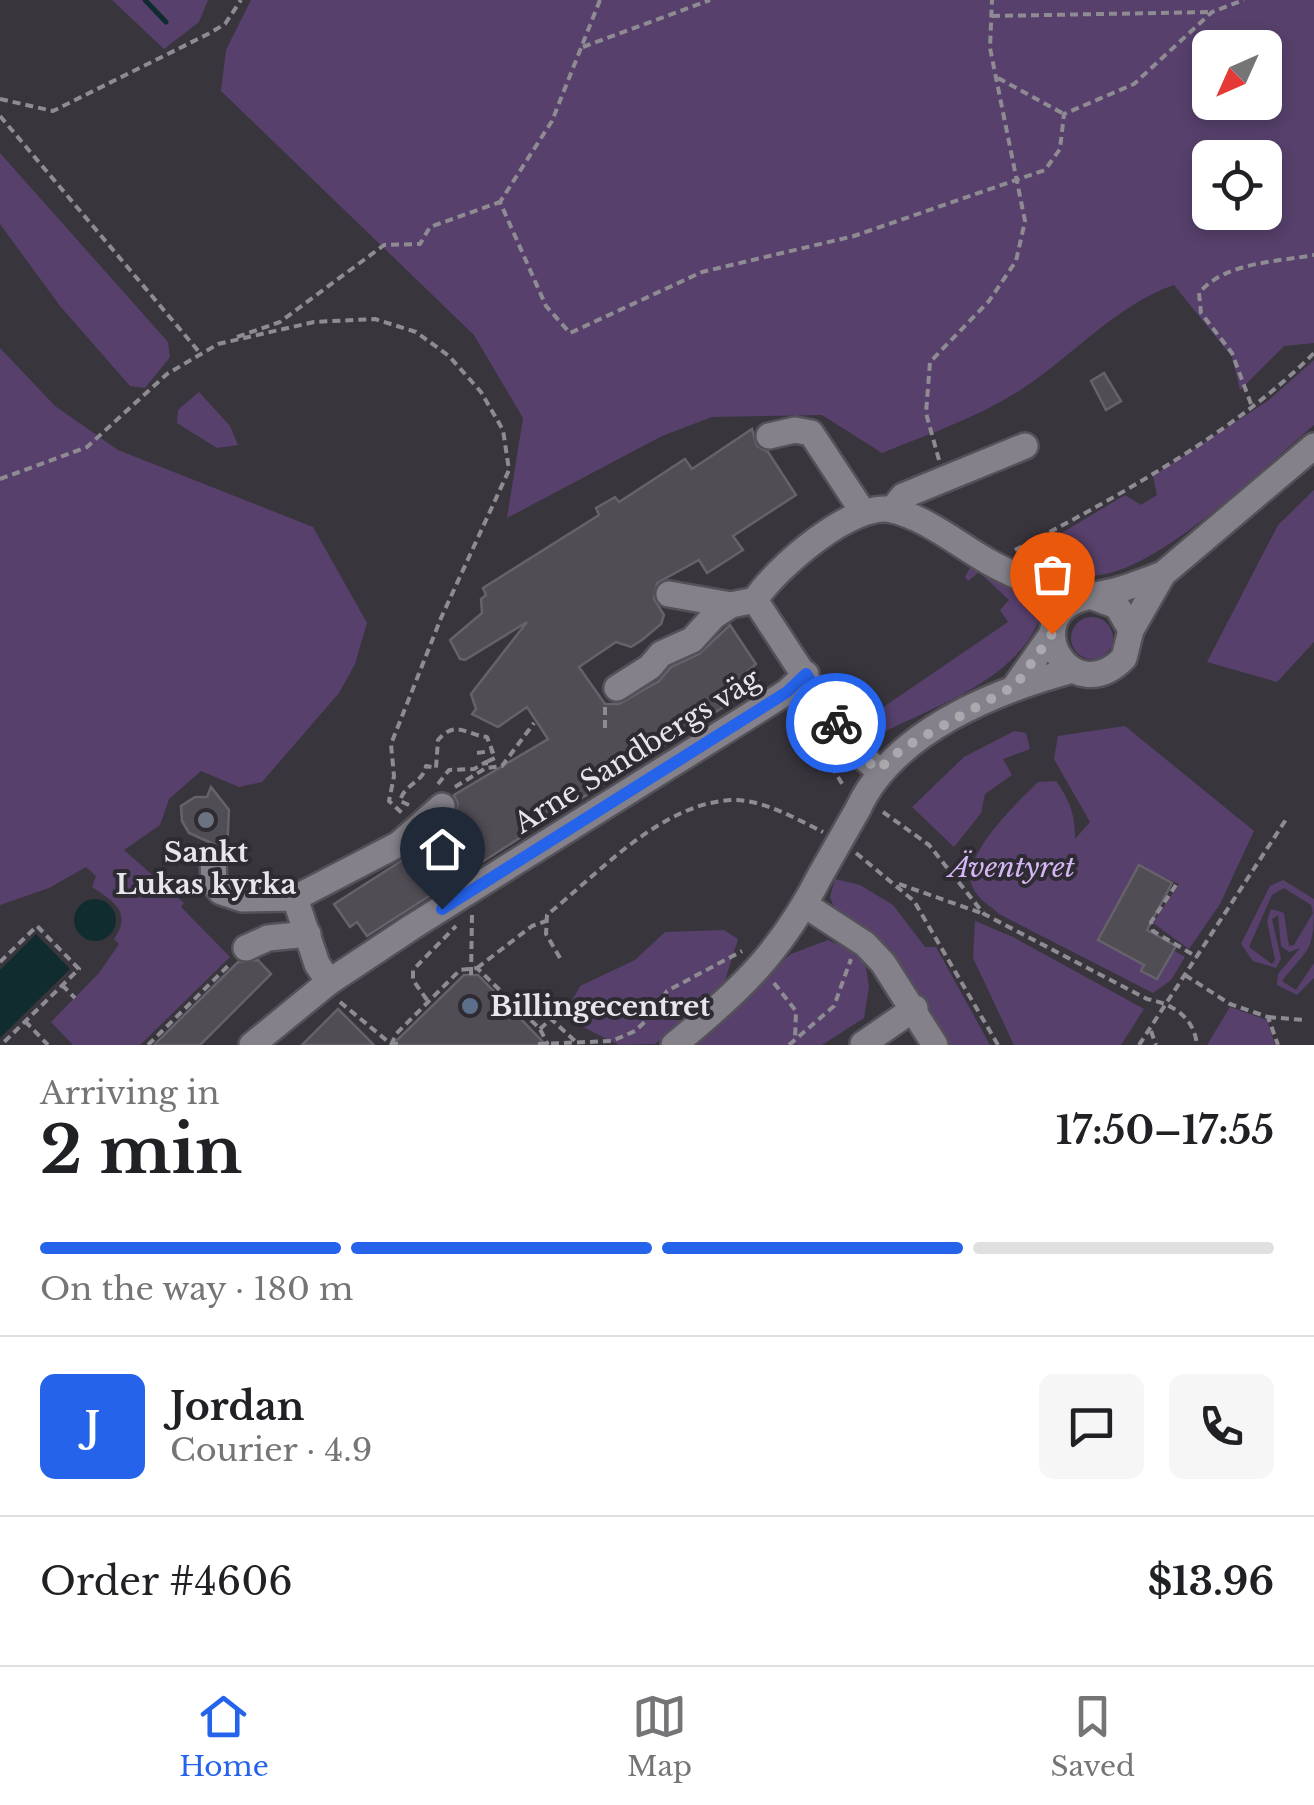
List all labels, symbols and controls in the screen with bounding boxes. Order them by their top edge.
north arrow [1192,30,1282,120]
map controls [1192,30,1282,230]
button: locate [1192,140,1282,230]
pin [1010,532,1095,635]
icon: bag [1025,547,1080,602]
street label: Arne Sandbergs väg [507,660,768,842]
courier [786,673,886,773]
icon: bike [809,696,864,751]
pin [400,807,485,910]
marker: Sankt Lukas kyrka [195,809,217,831]
icon: home [415,822,470,877]
place label: Sankt Lukas kyrka [115,835,297,902]
park label: Äventyret [945,850,1076,885]
place label: Billingecentret [490,989,710,1024]
marker: Billingecentret [459,995,481,1017]
text: Arriving in [40,1073,219,1113]
text: 17:50–17:55 [1056,1107,1274,1154]
text: 2 min [40,1110,242,1191]
text: On the way · 180 m [40,1269,353,1309]
button: chat [1039,1374,1144,1479]
button: phone [1169,1374,1274,1479]
text: Jordan [170,1383,304,1430]
text: J [85,1403,100,1450]
text: Courier · 4.9 [170,1430,372,1470]
text: Order #4606 [40,1558,293,1605]
text: $13.96 [1148,1558,1274,1605]
tab: Home [179,1689,269,1784]
tab: Map [627,1689,692,1784]
tab: Saved [1050,1689,1135,1784]

